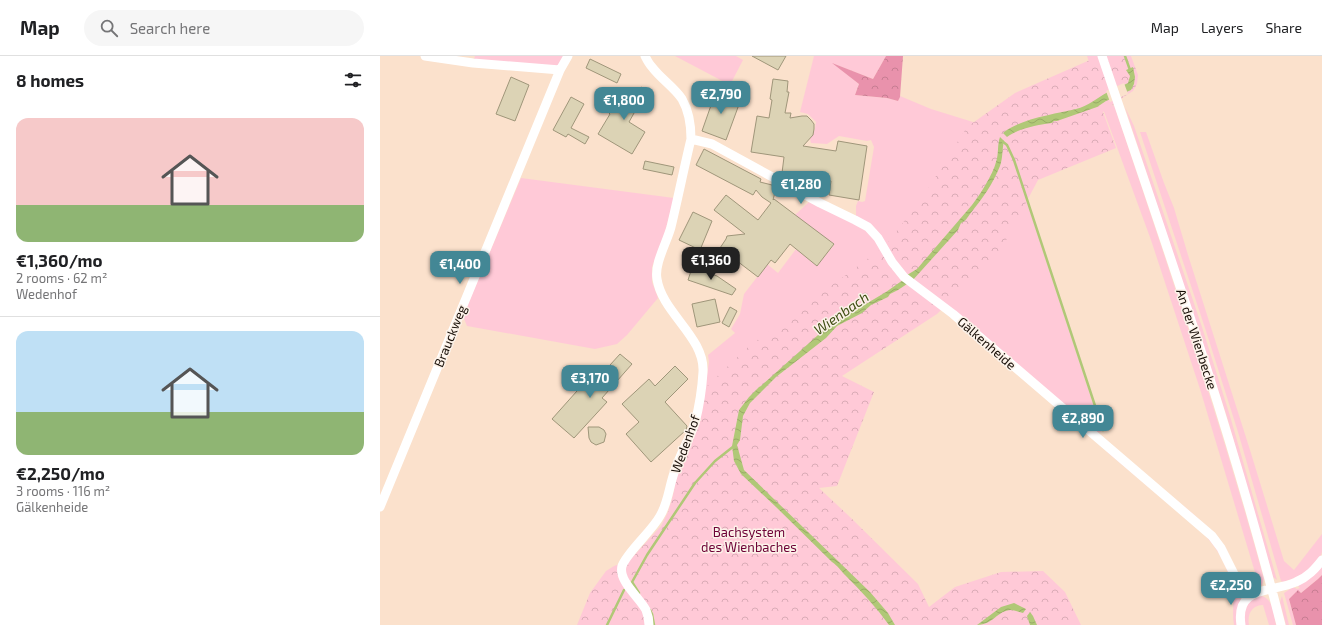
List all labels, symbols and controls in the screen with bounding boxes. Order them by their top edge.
search box [84,10,364,46]
text: Map [20,16,60,39]
icon: search [98,17,120,39]
text: Search here [130,19,210,37]
text: Map [1151,19,1179,36]
text: Layers [1201,19,1243,36]
text: Share [1265,19,1302,36]
icon: filters [342,69,364,91]
text: 8 homes [16,70,84,90]
pin: €2,790 [688,81,754,115]
text: €2,790 [700,86,742,102]
pin: €1,800 [591,87,657,121]
text: €1,800 [603,92,645,108]
icon: home [154,144,226,216]
pin: €1,280 [768,171,834,205]
text: €1,280 [781,176,821,192]
pin: €1,360 [678,247,744,281]
text: €1,360/mo [16,250,103,270]
pin: €1,400 [427,251,493,285]
text: €1,360 [691,252,731,268]
text: €1,400 [439,256,481,272]
text: 2 rooms · 62 m² [16,270,107,286]
text: Wedenhof [16,286,77,302]
street label: An der Wienbecke [1173,287,1221,391]
water label: Wienbach [810,288,872,338]
street label: Brauckweg [430,303,470,369]
street label: Gälkenheide [954,313,1020,373]
icon: home [154,357,226,429]
pin: €3,170 [557,365,623,399]
text: €3,170 [571,370,609,386]
pin: €2,890 [1050,405,1116,439]
text: €2,890 [1061,410,1105,426]
street label: Wedenhof [667,412,703,475]
text: €2,250/mo [16,463,105,483]
text: 3 rooms · 116 m² [16,483,110,499]
text: Gälkenheide [16,499,88,515]
park label: Bachsystem des Wienbaches [701,524,797,555]
pin: €2,250 [1198,572,1264,606]
text: €2,250 [1210,577,1252,593]

